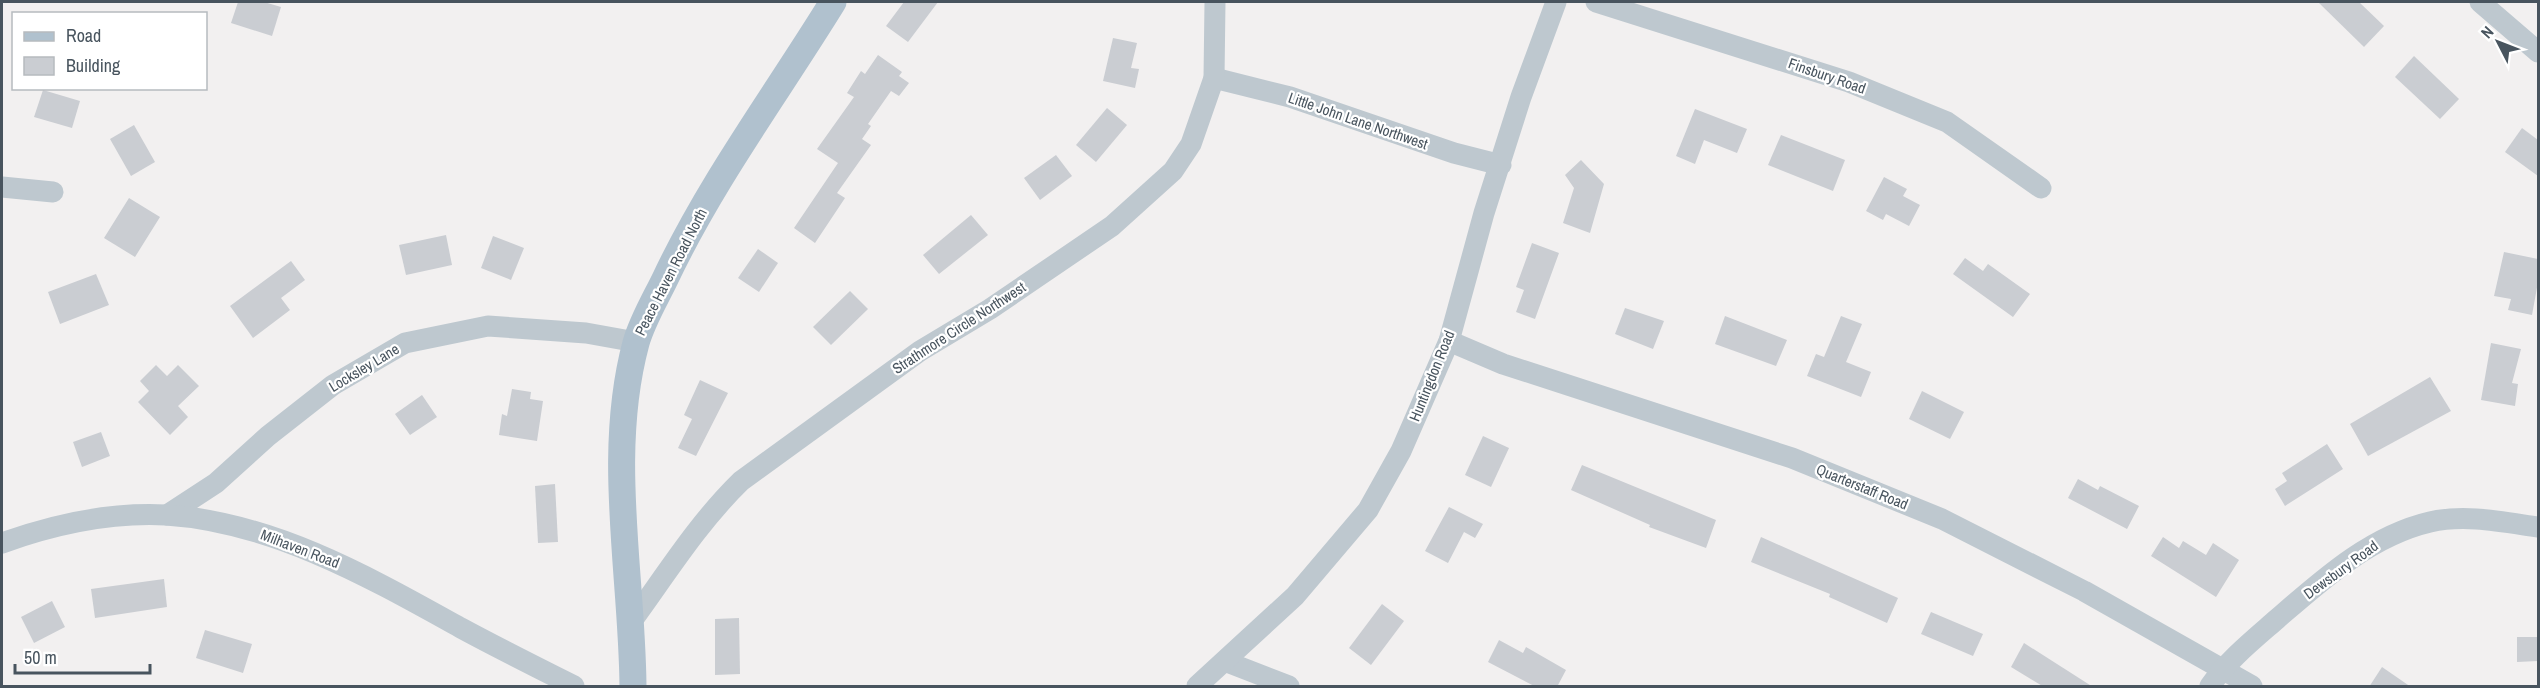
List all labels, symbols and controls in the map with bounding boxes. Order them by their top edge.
legend [12,12,207,90]
north arrow [2468,12,2528,72]
text: N [2476,21,2498,43]
text: Road [66,23,101,48]
street label: Finsbury Road [1786,52,1869,99]
text: Building [66,53,121,78]
street label: Little John Lane Northwest [1286,87,1431,154]
street label: Peace Haven Road North [629,205,712,339]
street label: Strathmore Circle Northwest [888,276,1030,379]
street label: Huntingdon Road [1404,327,1459,424]
street label: Locksley Lane [325,338,403,397]
street label: Quarterstaff Road [1813,459,1911,515]
street label: Milhaven Road [258,524,343,573]
street label: Dewsbury Road [2299,535,2382,604]
scale bar [15,637,150,675]
text: 50 m [24,645,57,670]

